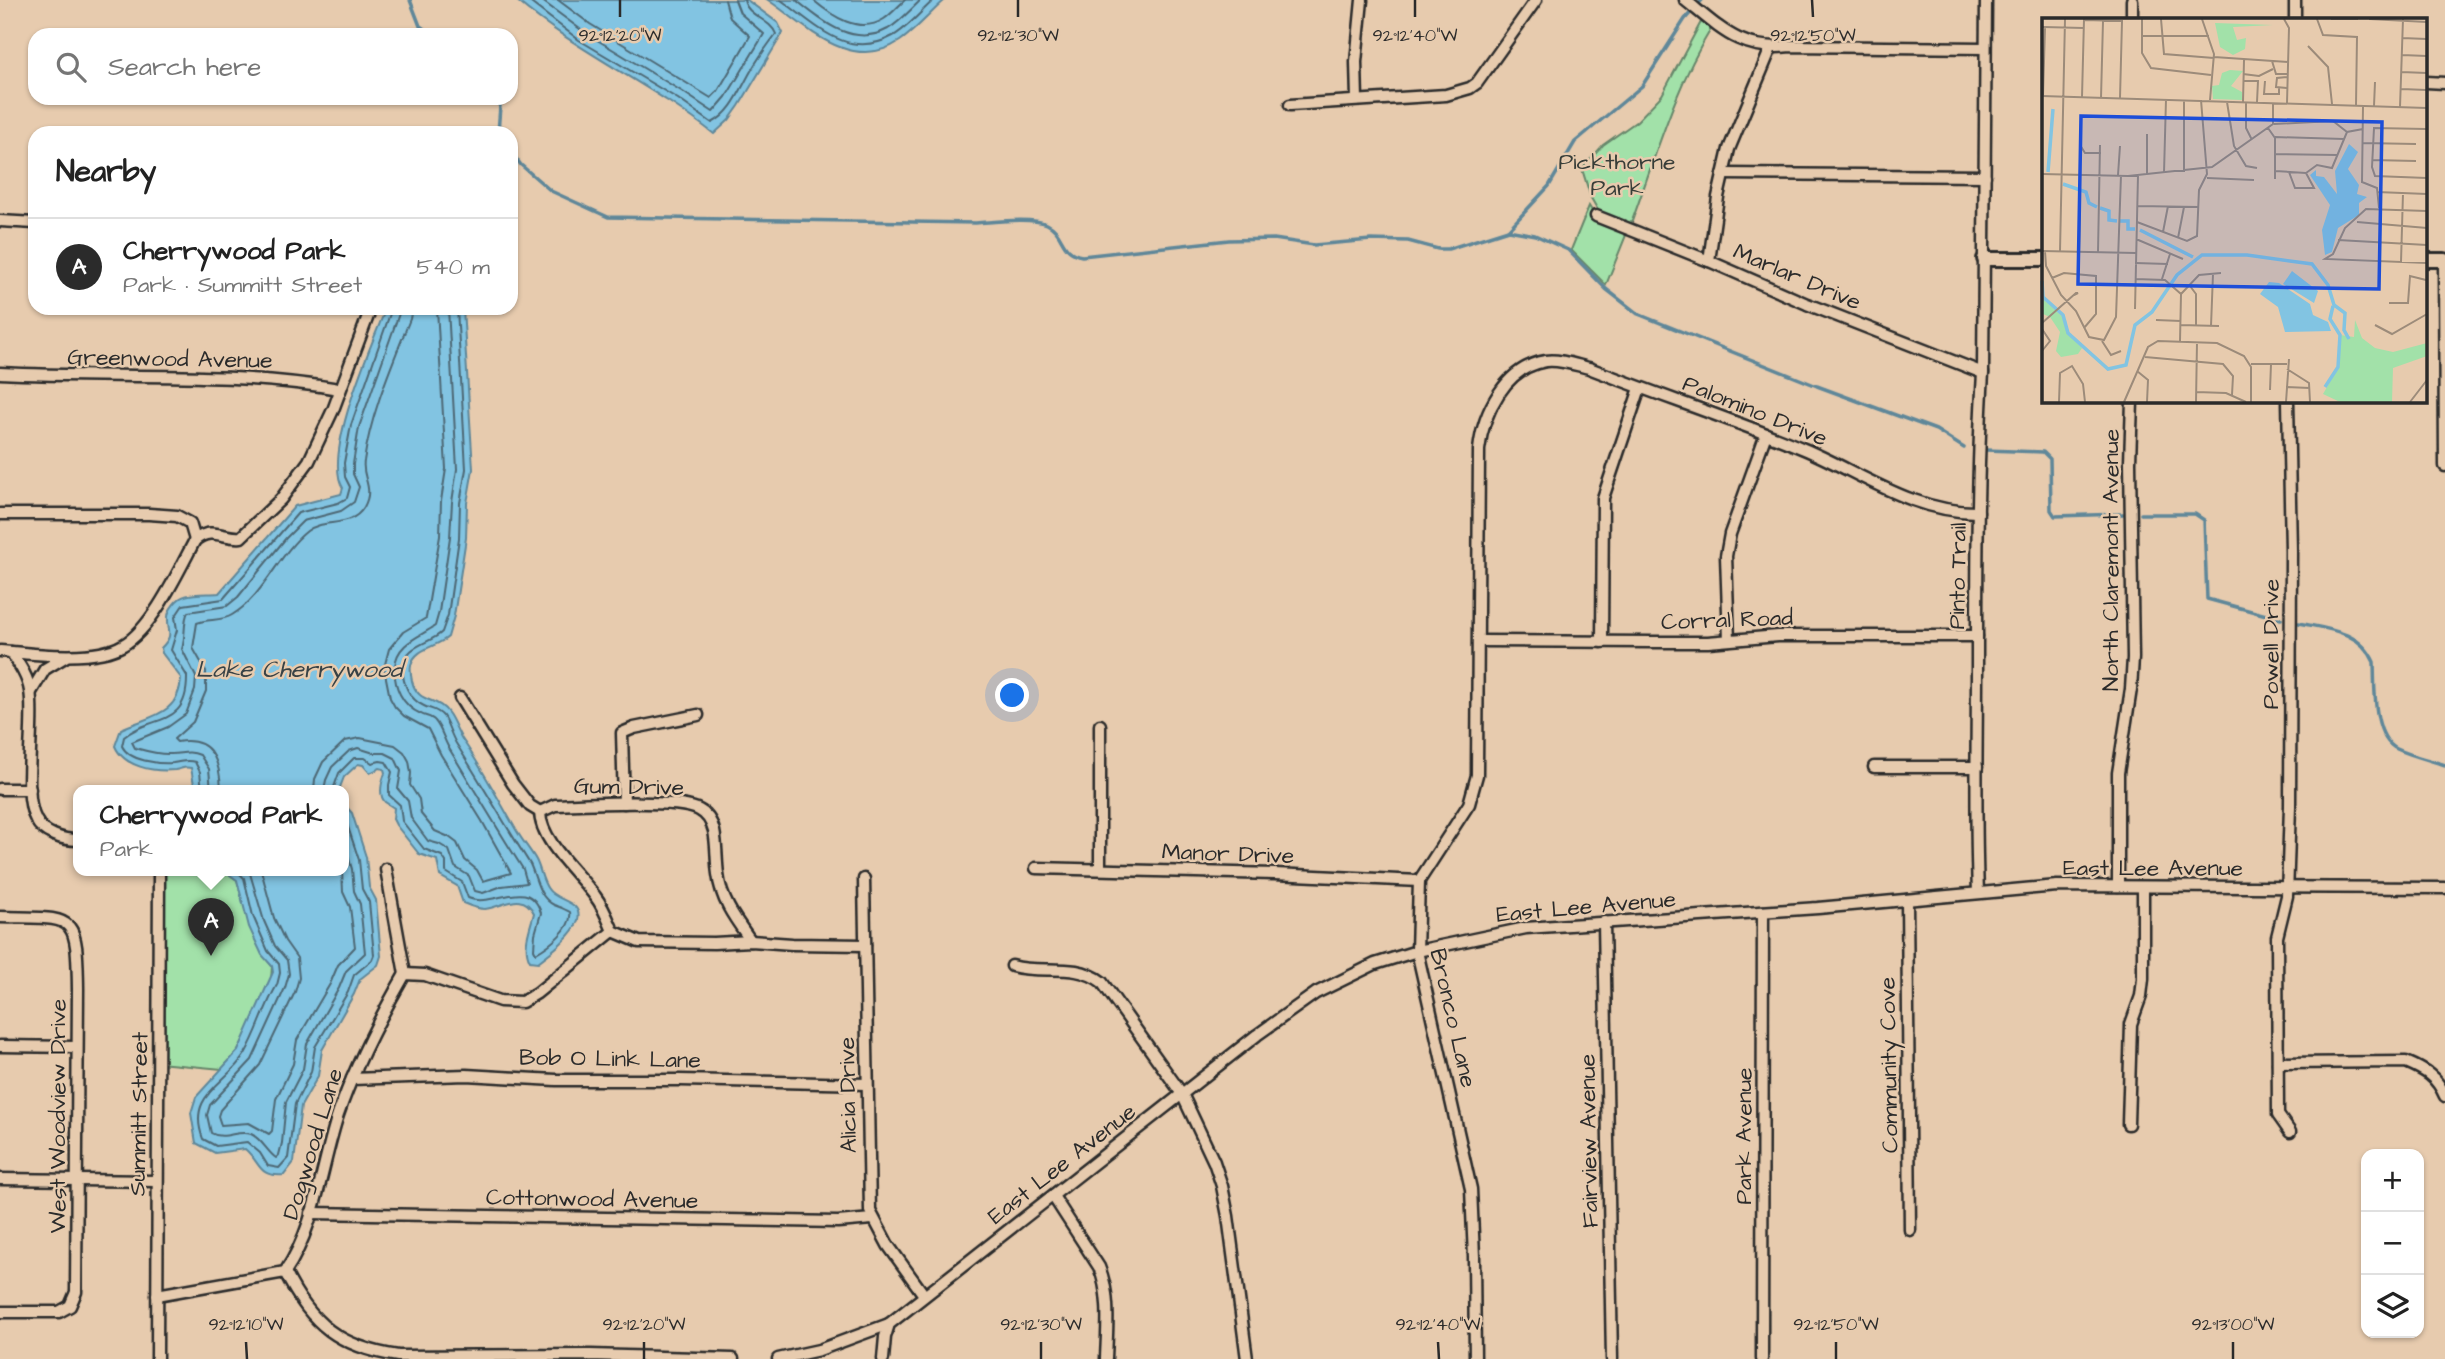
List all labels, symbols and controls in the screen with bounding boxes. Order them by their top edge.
inset map [2042,18,2428,402]
text: 92°12'20"W [579,23,661,48]
text: 92°12'30"W [977,23,1059,48]
text: 92°12'40"W [1373,23,1457,48]
text: 92°12'50"W [1770,23,1856,48]
search box [28,28,518,105]
icon: search [52,48,90,86]
text: Search here [108,49,261,85]
park label: Pickthorne Park [1558,146,1676,204]
text: Nearby [56,151,156,193]
text: Cherrywood Park [123,233,345,269]
street label: Marlar Drive [1728,236,1866,318]
text: A [72,251,86,283]
text: 540 m [416,251,490,283]
text: Park · Summitt Street [123,269,362,301]
street label: Greenwood Avenue [67,341,273,377]
street label: Palomino Drive [1678,367,1832,455]
street label: North Claremont Avenue [2095,429,2127,691]
street label: Pinto Trail [1941,522,1975,630]
street label: Powell Drive [2255,579,2287,709]
street label: Corral Road [1660,602,1794,638]
water label: Lake Cherrywood [196,653,407,687]
your location [995,678,1029,712]
street label: Gum Drive [574,770,684,804]
popup [73,785,349,876]
text: Cherrywood Park [100,797,322,833]
text: Park [100,833,153,865]
street label: Manor Drive [1161,836,1295,872]
street label: East Lee Avenue [2063,852,2243,884]
street label: East Lee Avenue [1495,883,1677,931]
pin: A [188,898,234,956]
street label: Bronco Lane [1421,945,1485,1091]
street label: Community Cove [1871,977,1908,1153]
street label: West Woodview Drive [42,999,74,1233]
street label: Summitt Street [122,1031,156,1197]
street label: Alicia Drive [831,1037,865,1153]
street label: Bob O Link Lane [519,1041,701,1077]
street label: Fairview Avenue [1571,1054,1607,1228]
street label: Dogwood Lane [275,1064,352,1224]
street label: Park Avenue [1728,1067,1760,1205]
street label: East Lee Avenue [981,1096,1143,1232]
map controls [2361,1149,2424,1338]
button: + [2361,1149,2424,1212]
street label: Cottonwood Avenue [486,1181,698,1217]
button: − [2361,1212,2424,1275]
button: layers [2361,1275,2424,1338]
text: 92°12'10"W [209,1312,284,1337]
text: 92°12'20"W [603,1312,685,1337]
text: 92°12'30"W [1000,1312,1082,1337]
text: 92°12'40"W [1396,1312,1480,1337]
text: 92°12'50"W [1793,1312,1879,1337]
text: 92°13'00"W [2192,1312,2274,1337]

